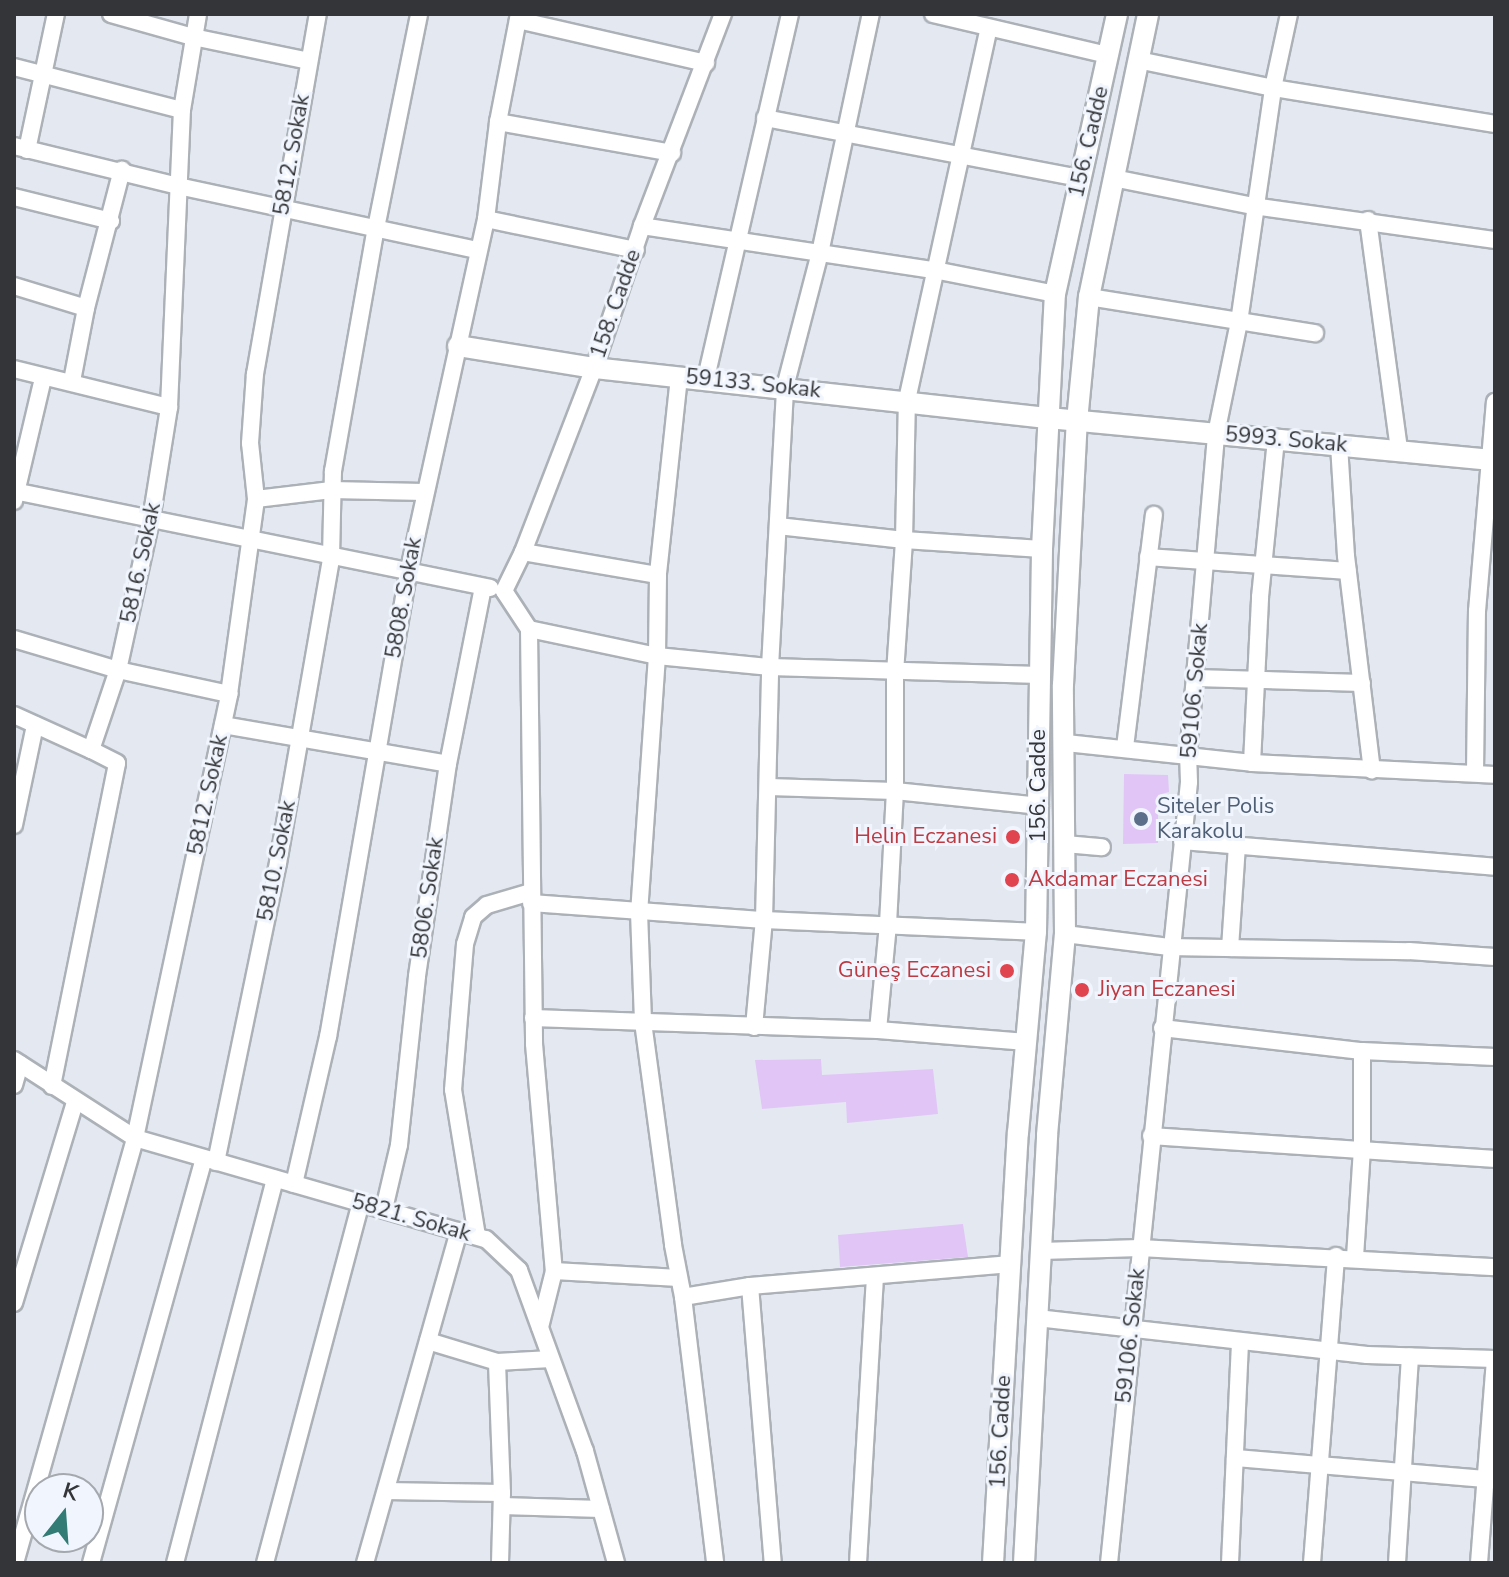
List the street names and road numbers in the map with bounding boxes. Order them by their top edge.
street label: 156. Cadde [1063,84,1115,200]
street label: 5812. Sokak [268,92,316,218]
street label: 158. Cadde [585,246,647,362]
street label: 59133. Sokak [684,364,822,404]
street label: 5993. Sokak [1224,421,1348,459]
street label: 5816. Sokak [115,500,167,626]
street label: 5808. Sokak [380,535,428,661]
street label: 59106. Sokak [1176,622,1214,760]
street label: 156. Cadde [1026,729,1052,843]
street label: 5812. Sokak [182,732,234,858]
street label: 5810. Sokak [252,798,302,924]
street label: 5806. Sokak [406,835,450,961]
street label: 5821. Sokak [348,1188,474,1248]
street label: 59106. Sokak [1111,1267,1151,1405]
street label: 156. Cadde [985,1375,1017,1489]

